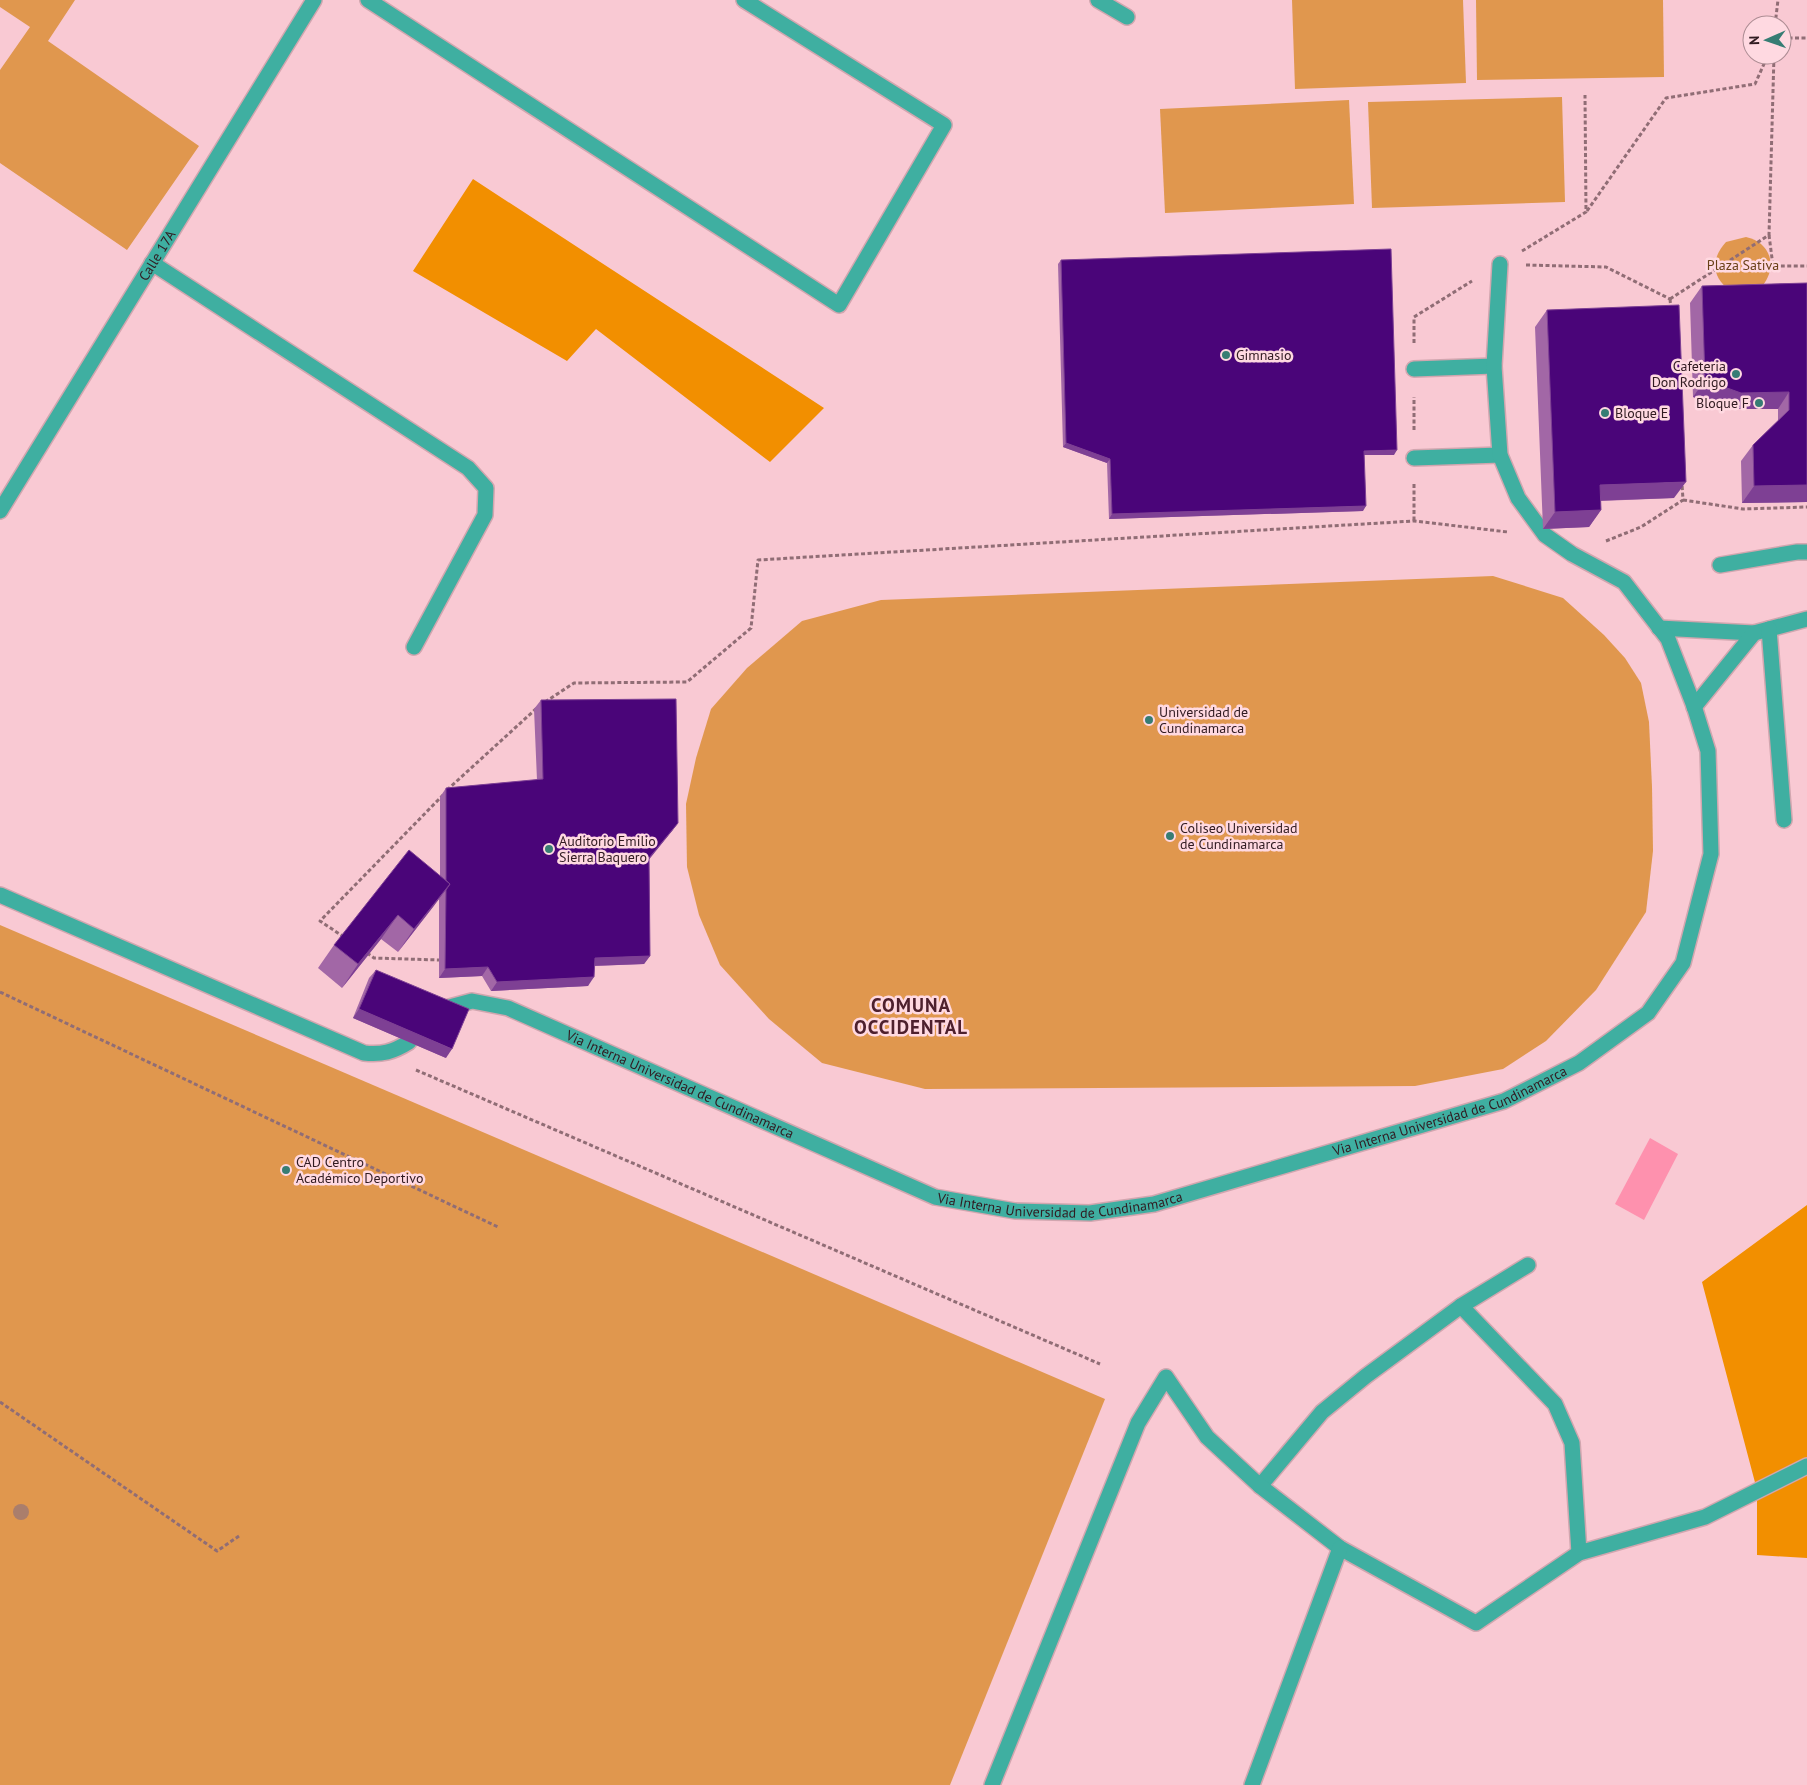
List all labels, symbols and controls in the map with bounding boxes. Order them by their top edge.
north arrow [1742,15,1792,65]
text: N [1745,36,1763,45]
street label: Calle 17A [135,226,180,284]
park label: Plaza Sativa [1707,256,1779,274]
place label: Gimnasio [1236,346,1291,364]
marker: Gimnasio [1220,349,1232,361]
place label: Cafeteria Don Rodrigo [1652,357,1726,391]
marker: Cafeteria Don Rodrigo [1730,368,1742,380]
place label: Bloque F [1696,394,1749,412]
marker: Bloque F [1753,397,1765,409]
place label: Bloque E [1615,404,1668,422]
marker: Bloque E [1599,407,1611,419]
place label: Universidad de Cundinamarca [1159,703,1248,737]
marker: Universidad de Cundinamarca [1143,714,1155,726]
place label: Coliseo Universidad de Cundinamarca [1180,819,1298,853]
marker: Coliseo Universidad de Cundinamarca [1164,830,1176,842]
place label: Auditorio Emilio Sierra Baquero [559,832,656,866]
marker: Auditorio Emilio Sierra Baquero [543,843,555,855]
district label: COMUNA OCCIDENTAL [854,993,968,1039]
street label: Via Interna Universidad de Cundinamarca [563,1026,797,1143]
street label: Via Interna Universidad de Cundinamarca [1330,1062,1570,1160]
place label: CAD Centro Académico Deportivo [296,1153,423,1187]
marker: CAD Centro Académico Deportivo [280,1164,292,1176]
street label: Via Interna Universidad de Cundinamarca [935,1187,1184,1222]

